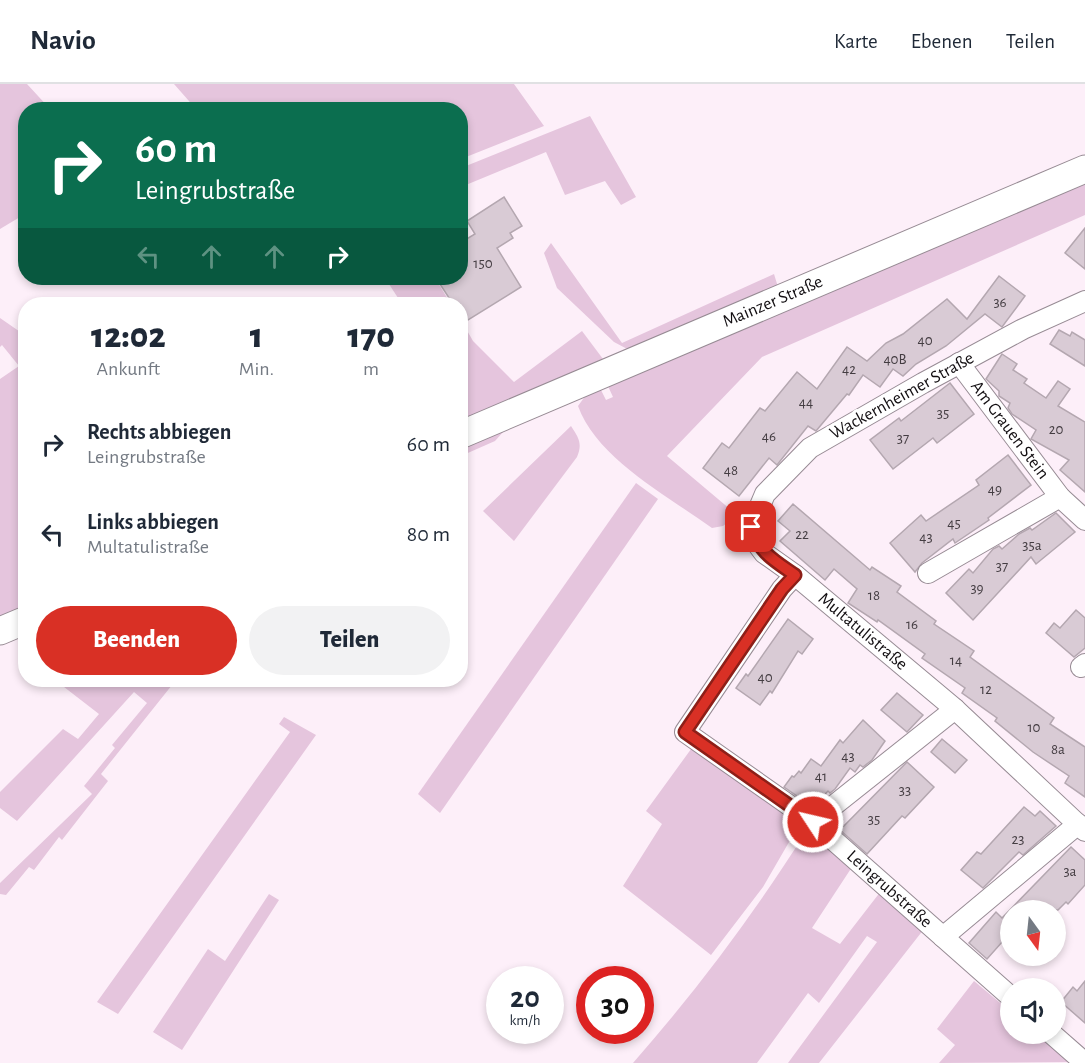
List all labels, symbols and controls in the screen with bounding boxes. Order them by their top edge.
text: Navio [30,27,96,55]
text: Karte [834,31,878,52]
text: Ebenen [911,31,973,52]
text: Teilen [1006,31,1055,52]
icon: right [36,126,114,204]
text: 60 m [135,128,217,170]
text: Leingrubstraße [135,177,295,204]
icon: left [132,240,165,273]
icon: ahead [195,240,228,273]
icon: ahead [258,240,291,273]
icon: right [321,240,354,273]
house number: 150 [473,256,493,271]
street label: Mainzer Straße [720,273,826,331]
house number: 36 [993,295,1007,310]
text: 12:02 [91,318,166,354]
text: 1 [250,318,263,354]
text: 170 [347,318,395,354]
house number: 40 [917,333,933,348]
street label: Wackernheimer Straße [827,349,977,443]
house number: 40B [883,352,907,367]
text: Ankunft [97,359,160,379]
text: Min. [239,359,274,379]
text: m [363,359,379,379]
house number: 42 [842,362,856,377]
street label: Am Grauen Stein [967,378,1052,483]
house number: 44 [799,395,813,410]
house number: 35 [937,406,949,421]
text: Rechts abbiegen [87,421,231,443]
house number: 20 [1049,422,1063,437]
icon: right [36,428,69,461]
house number: 46 [762,429,776,444]
house number: 37 [897,431,909,446]
text: 60 m [407,433,450,455]
text: Leingrubstraße [87,447,206,467]
house number: 48 [724,463,738,478]
house number: 49 [988,482,1002,497]
pin [725,501,776,552]
icon: arrive [734,510,767,543]
text: Links abbiegen [87,511,219,533]
house number: 45 [947,516,961,531]
icon: left [36,518,69,551]
text: 80 m [407,523,450,545]
house number: 22 [795,527,809,542]
house number: 43 [919,530,933,545]
text: Multatulistraße [87,537,209,557]
house number: 35a [1022,538,1042,553]
house number: 37 [996,559,1008,574]
house number: 39 [970,581,984,596]
house number: 18 [868,588,880,603]
street label: Multatulistraße [815,589,911,674]
button: Beenden [36,606,237,675]
button: Teilen [249,606,450,675]
house number: 16 [906,617,918,632]
house number: 14 [950,653,962,668]
house number: 40 [757,670,773,685]
house number: 12 [980,682,992,697]
house number: 10 [1027,720,1041,735]
house number: 8a [1051,742,1065,757]
house number: 43 [841,749,855,764]
house number: 41 [815,769,827,784]
house number: 33 [899,783,911,798]
position arrow [781,790,845,854]
house number: 35 [868,812,880,827]
house number: 23 [1011,832,1025,847]
street label: Leingrubstraße [843,847,935,931]
house number: 3a [1063,864,1077,879]
north arrow [1000,900,1066,966]
map controls [1000,900,1066,1044]
speed limit sign: 30 [576,966,654,1044]
button: sound [1000,978,1066,1044]
text: 20 [510,983,540,1013]
text: km/h [510,1013,540,1028]

